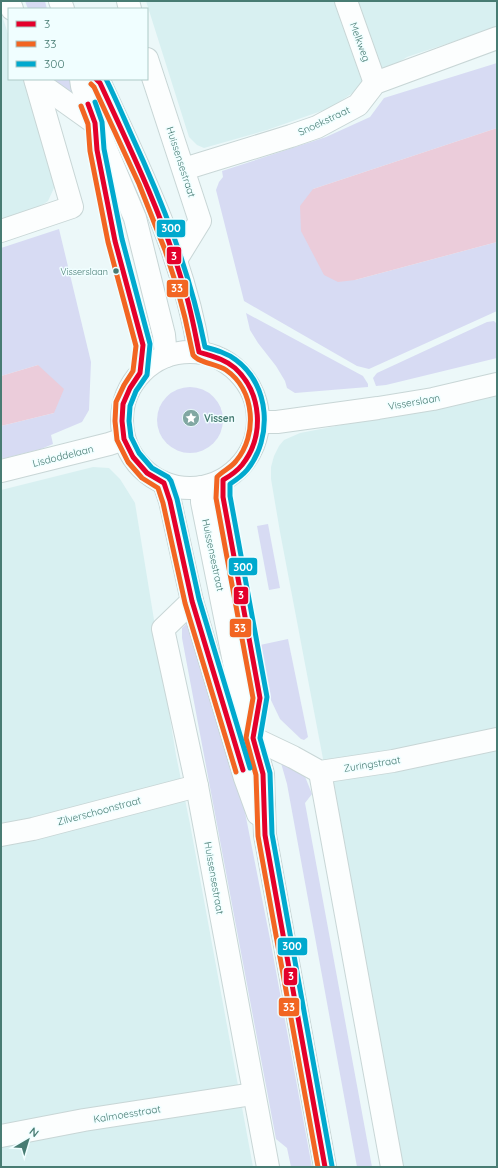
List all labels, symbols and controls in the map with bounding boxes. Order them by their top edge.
legend [8,8,148,80]
text: 3 [44,16,50,31]
street label: Melkweg [347,21,373,63]
text: 33 [44,36,57,51]
text: 300 [44,56,65,71]
street label: Snoekstraat [296,103,353,139]
street label: Huissensestraat [163,125,199,200]
line badge: 300 [156,219,186,238]
text: 300 [161,221,181,235]
line badge: 3 [166,246,182,265]
text: 3 [171,249,177,263]
place label: Visserslaan [61,266,108,277]
marker: Visserslaan [111,266,121,276]
line badge: 33 [166,279,189,298]
text: 33 [171,281,183,295]
street label: Visserslaan [387,391,441,413]
place icon: Vissen [181,408,201,428]
place label: Vissen [204,412,235,425]
street label: Lisdoddelaan [31,442,95,470]
street label: Huissensestraat [199,518,227,593]
line badge: 300 [228,557,258,576]
text: 300 [233,560,253,574]
line badge: 3 [233,586,249,605]
text: 3 [238,588,244,602]
line badge: 33 [229,618,252,638]
text: 33 [234,621,246,635]
street label: Zuringstraat [343,753,402,775]
street label: Zilverschoonstraat [56,793,143,828]
street label: Huissensestraat [201,841,227,916]
line badge: 300 [277,937,308,956]
text: 300 [282,939,302,953]
line badge: 3 [283,967,298,986]
text: 3 [288,969,294,983]
line badge: 33 [278,997,300,1017]
text: 33 [283,1000,295,1014]
street label: Kalmoesstraat [92,1102,162,1126]
north arrow [8,1120,48,1160]
text: N [27,1124,42,1140]

